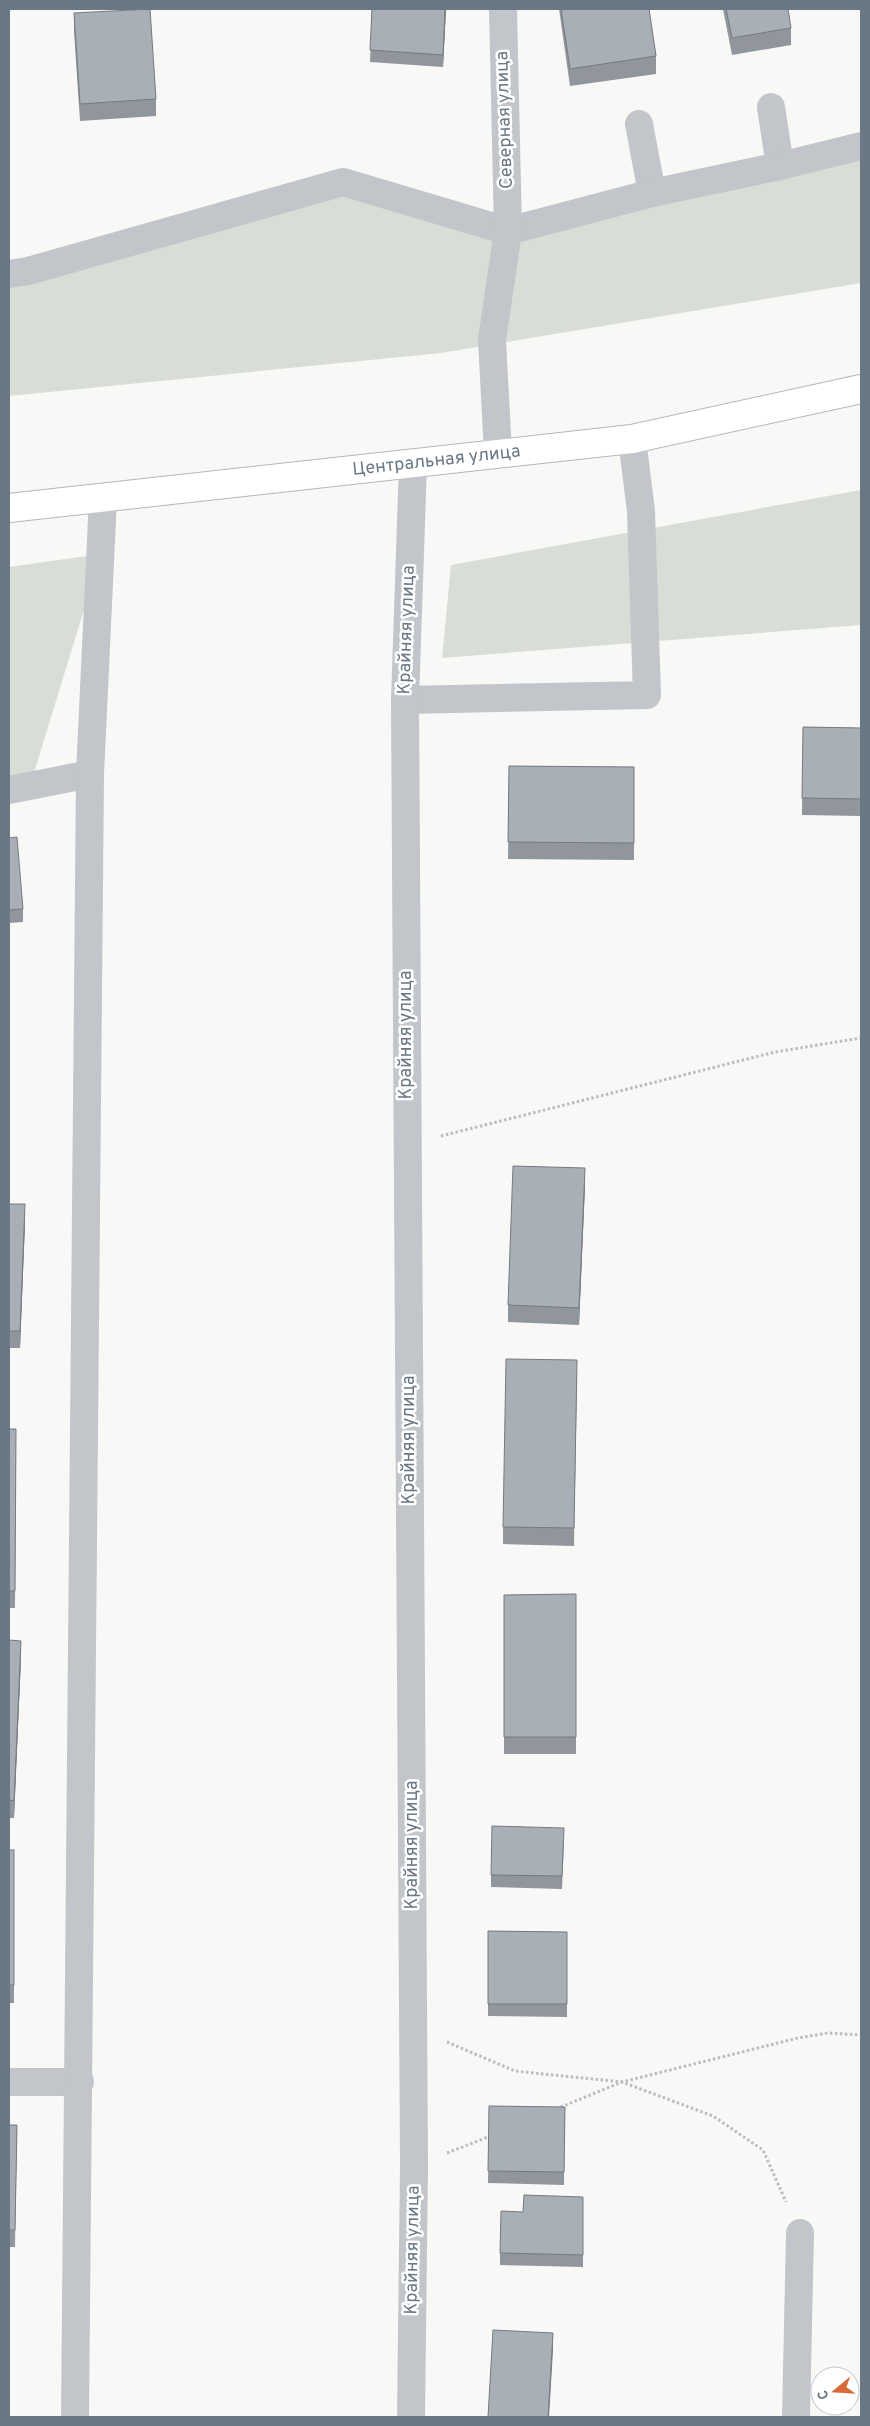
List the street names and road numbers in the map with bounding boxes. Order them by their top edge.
street label: Северная улица [491,51,519,189]
street label: Центральная улица [351,440,522,481]
street label: Крайняя улица [393,565,421,695]
street label: Крайняя улица [395,970,418,1100]
street label: Крайняя улица [398,1375,421,1505]
street label: Крайняя улица [401,1780,424,1910]
street label: Крайняя улица [400,2185,426,2315]

